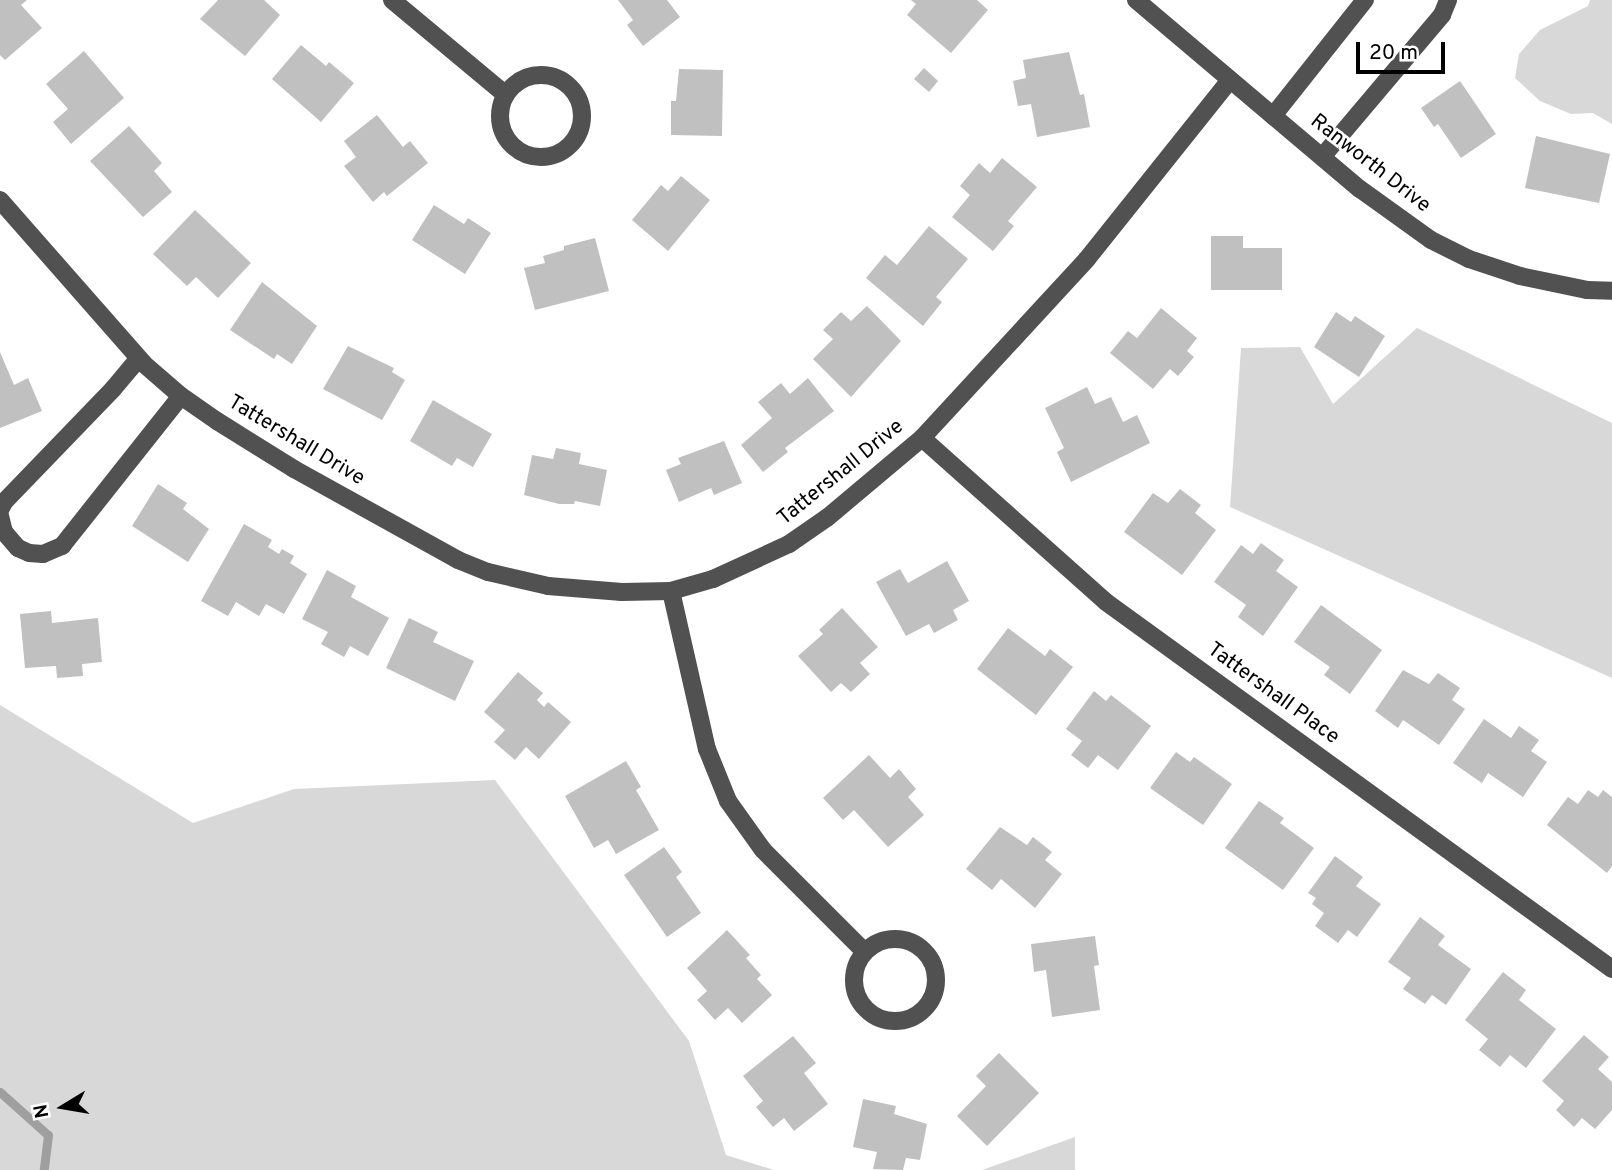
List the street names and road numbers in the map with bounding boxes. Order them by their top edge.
street label: Ranworth Drive [1305,109,1435,219]
street label: Tattershall Drive [223,390,369,492]
street label: Tattershall Drive [773,414,909,532]
street label: Tattershall Place [1202,638,1344,750]

